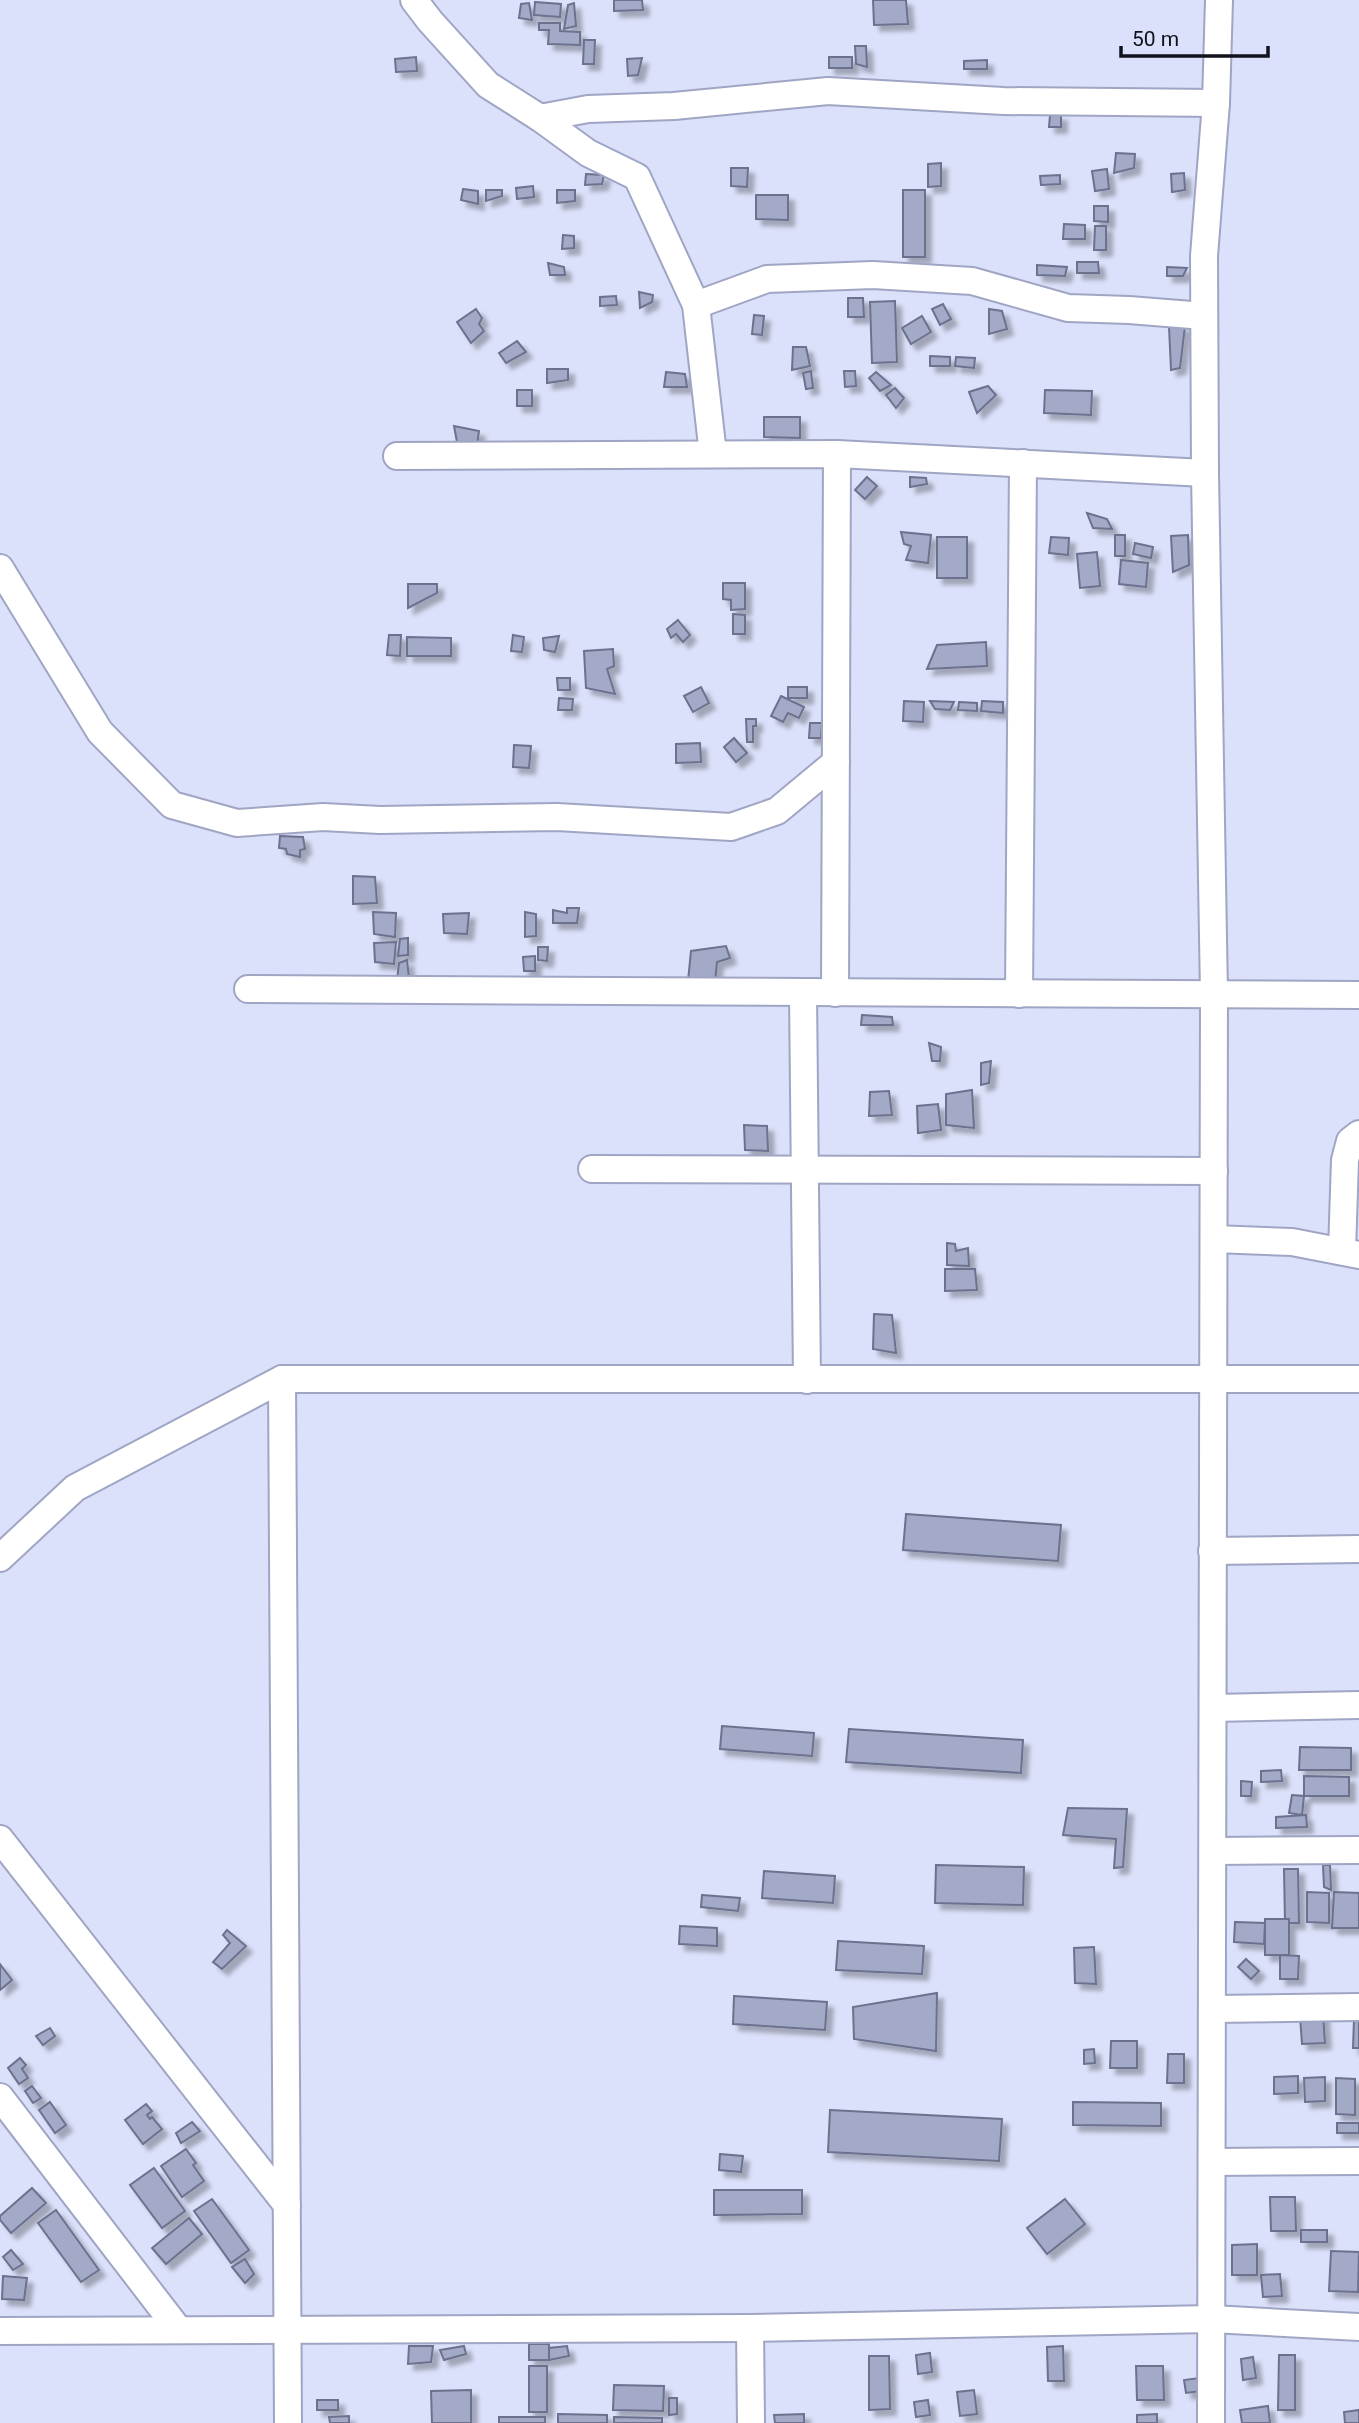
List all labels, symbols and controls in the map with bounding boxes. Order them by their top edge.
scale bar [1121,14,1268,58]
text: 50 m [1132,27,1179,51]

